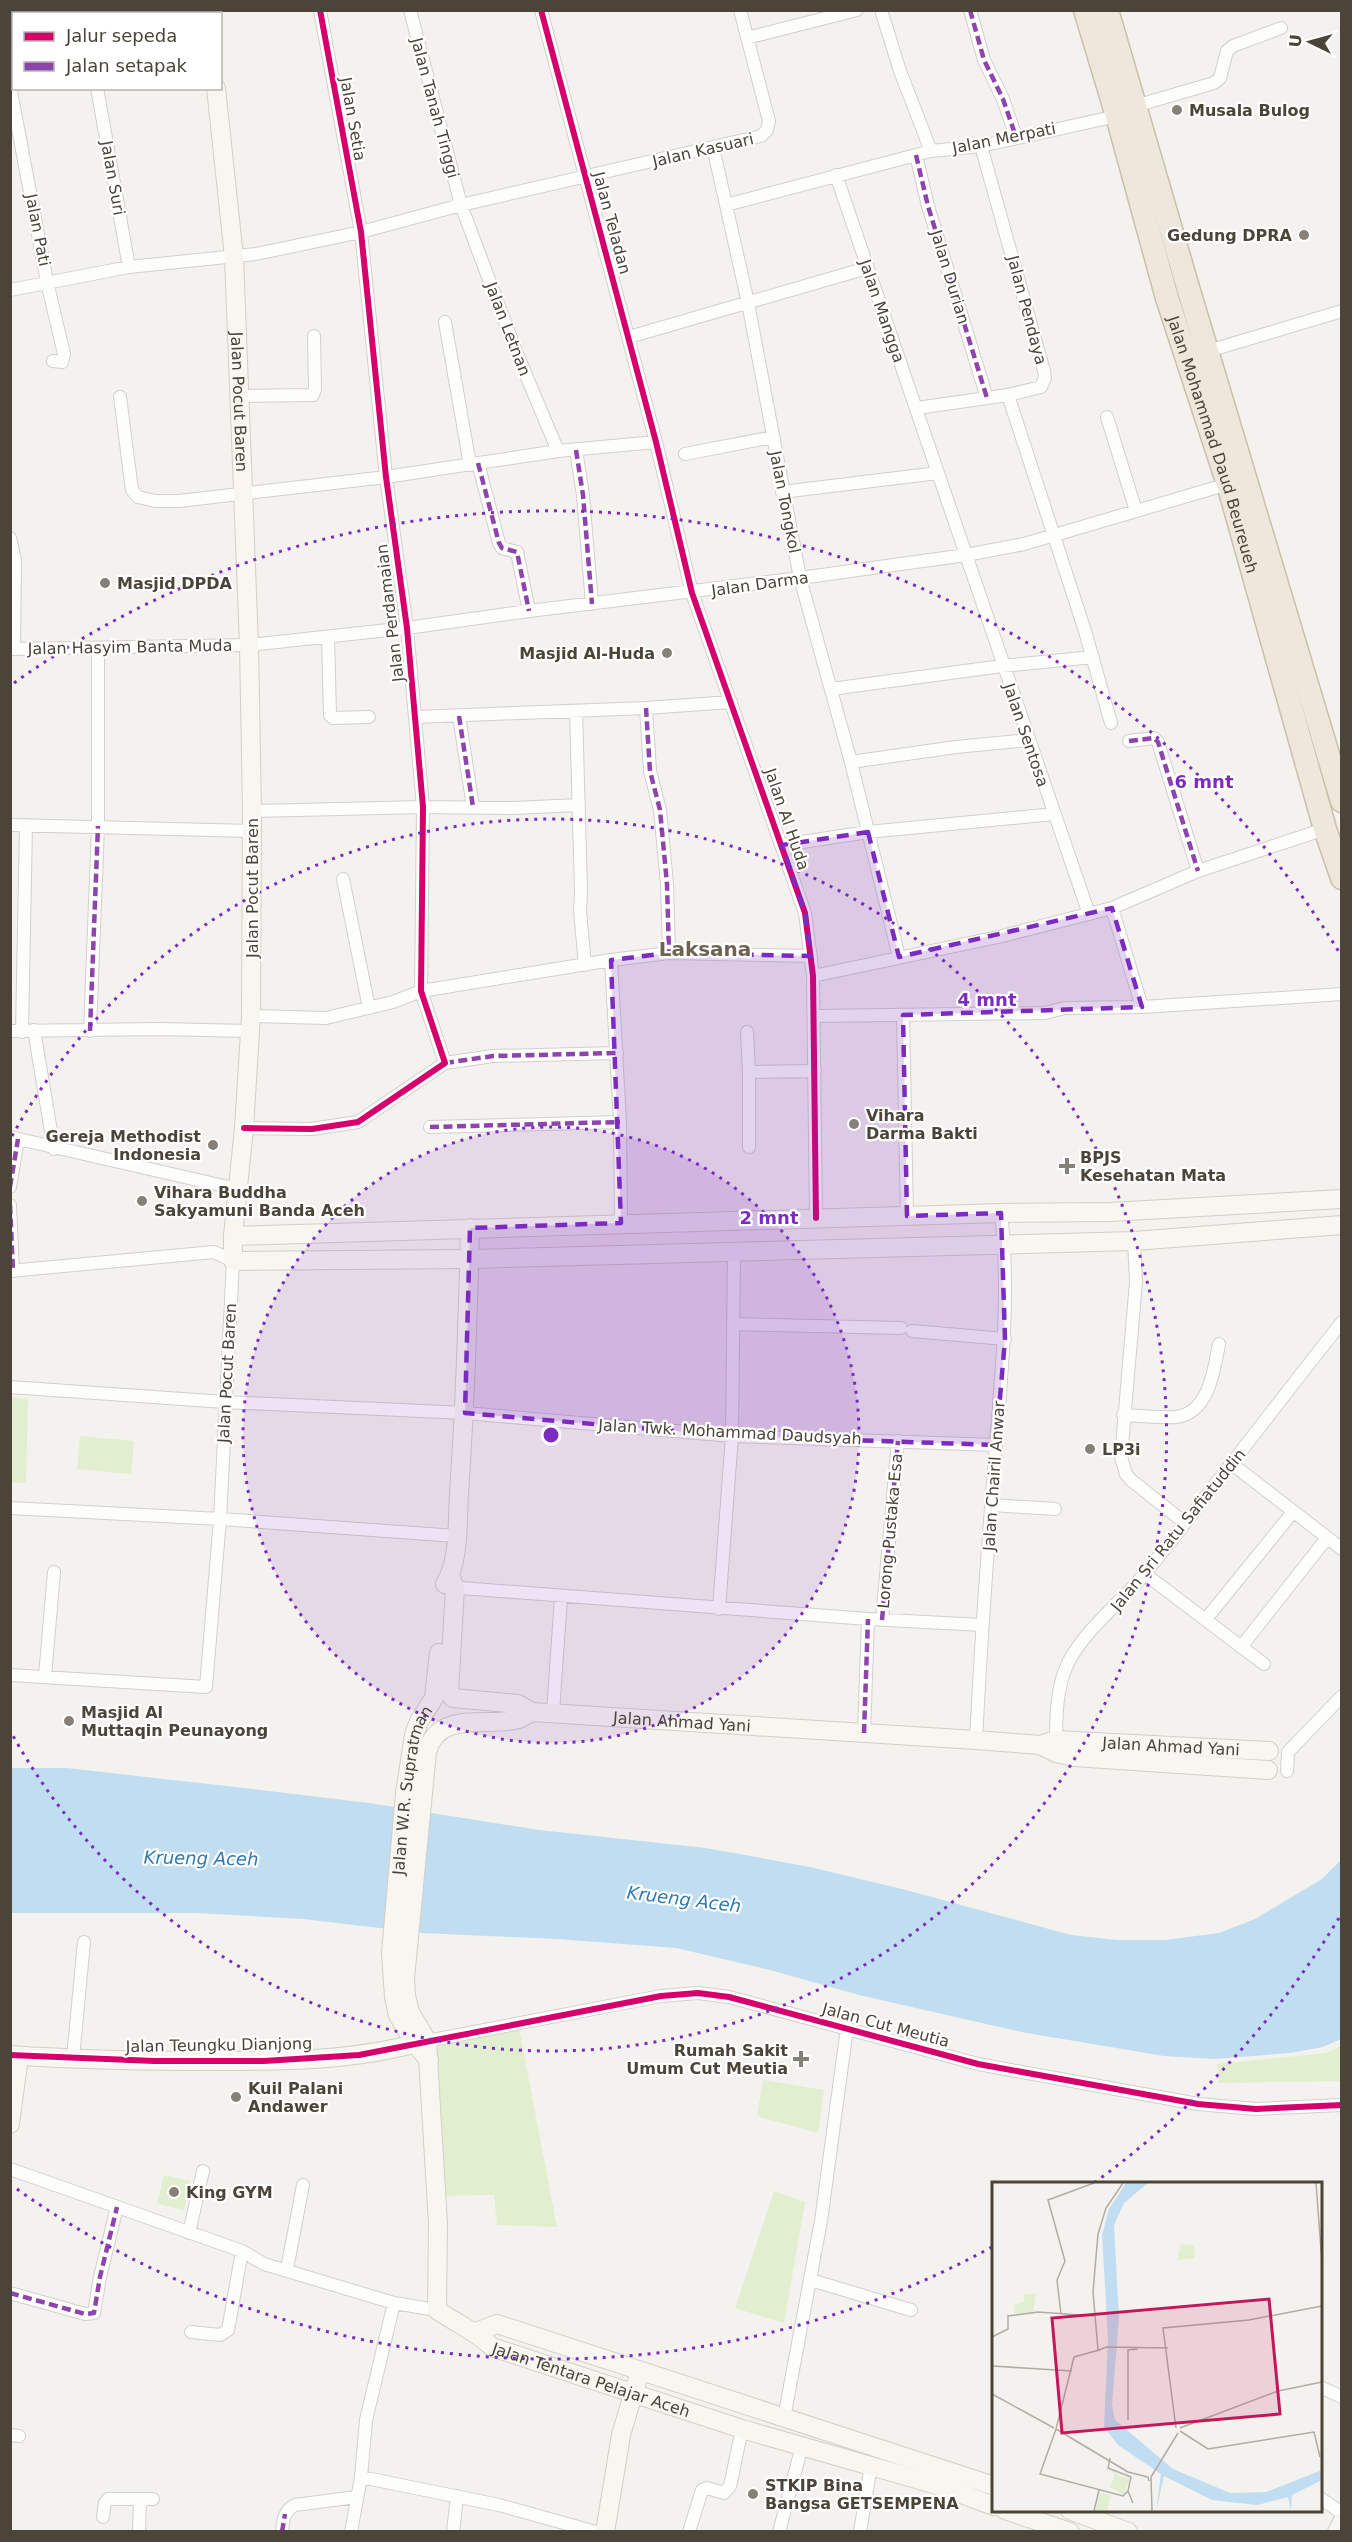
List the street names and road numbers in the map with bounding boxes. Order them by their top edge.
street label: Jalan Tanah Tinggi [407,35,463,180]
street label: Jalan Setia [336,75,370,162]
street label: Jalan Merpati [950,119,1057,158]
street label: Jalan Kasuari [650,129,755,171]
street label: Jalan Suri [97,138,129,217]
street label: Jalan Teladan [589,169,635,276]
street label: Jalan Pati [21,191,54,268]
street label: Jalan Durian [926,227,973,326]
street label: Jalan Pendaya [1003,252,1051,367]
street label: Jalan Mangga [855,256,909,365]
street label: Jalan Letnan [481,279,535,379]
street label: Jalan Mohammad Daud Beureueh [1164,312,1262,575]
street label: Jalan Pocut Baren [227,331,252,472]
street label: Jalan Tongkol [766,448,804,555]
street label: Jalan Perdamaian [372,543,408,684]
street label: Jalan Darma [709,568,810,600]
street label: Jalan Hasyim Banta Muda [26,636,233,658]
street label: Jalan Sentosa [999,680,1053,789]
street label: Jalan Al Huda [760,765,813,872]
street label: Jalan Pocut Baren [243,818,262,959]
street label: Jalan Pocut Baren [214,1303,240,1444]
street label: Jalan Chairil Anwar [979,1400,1009,1553]
street label: Jalan Twk. Mohammad Daudsyah [597,1416,862,1448]
street label: Jalan Sri Ratu Safiatuddin [1106,1445,1249,1616]
street label: Lorong Pustaka Esa [874,1453,906,1609]
street label: Jalan W.R. Supratman [388,1702,436,1877]
street label: Jalan Ahmad Yani [612,1708,751,1735]
street label: Jalan Ahmad Yani [1101,1733,1240,1759]
street label: Jalan Cut Meutia [819,1999,952,2051]
street label: Jalan Teungku Dianjong [125,2034,312,2056]
street label: Jalan Tentara Pelajar Aceh [489,2338,693,2421]

